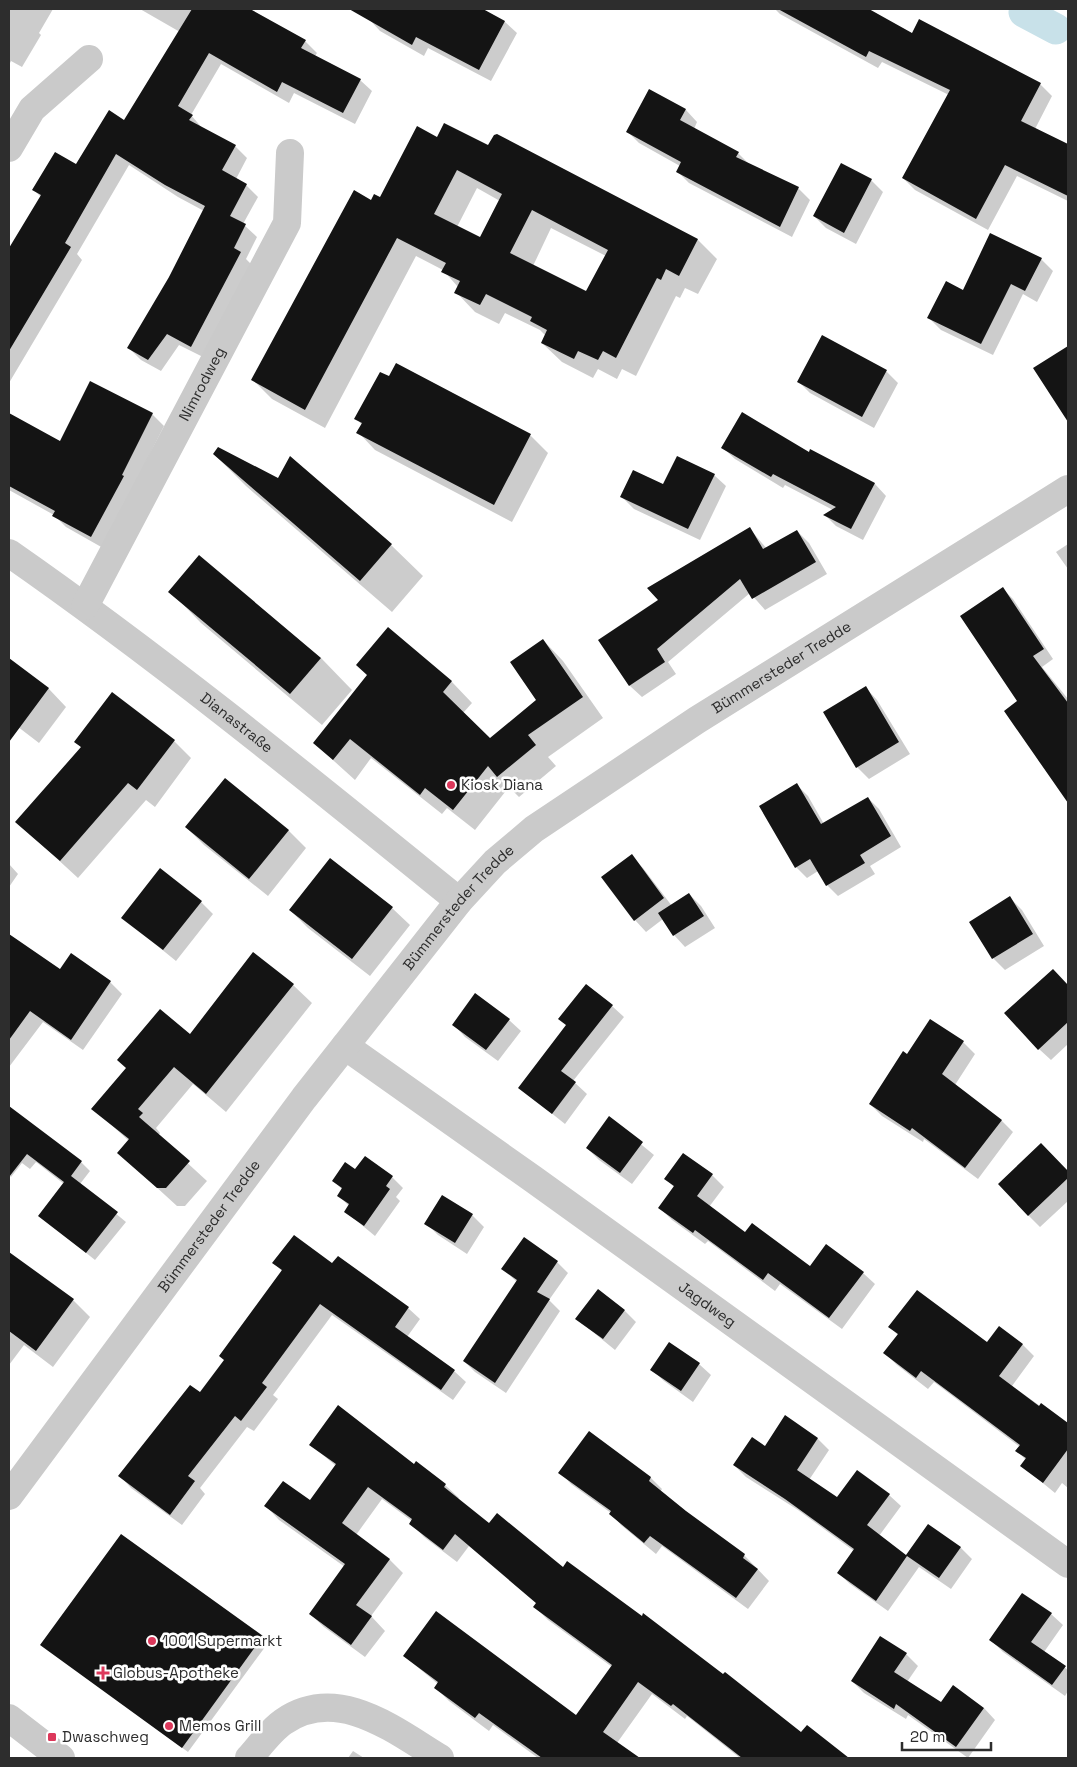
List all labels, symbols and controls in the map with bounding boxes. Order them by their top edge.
street label: Nimrodweg [174,343,229,424]
street label: Bümmersteder Tredde [708,616,855,717]
street label: Dianastraße [197,688,277,757]
place label: Kiosk Diana [461,775,543,794]
marker: Kiosk Diana [445,779,457,791]
street label: Bümmersteder Tredde [398,840,518,974]
street label: Bümmersteder Tredde [153,1156,264,1296]
street label: Jagdweg [675,1277,740,1331]
place label: 1001 Supermarkt [162,1631,282,1650]
marker: 1001 Supermarkt [146,1635,158,1647]
place label: Globus-Apotheke [113,1663,239,1682]
marker: Globus-Apotheke [97,1667,109,1679]
place label: Memos Grill [179,1716,261,1735]
marker: Memos Grill [163,1720,175,1732]
scale bar [902,1720,991,1752]
place label: Dwaschweg [62,1727,149,1746]
text: 20 m [910,1727,945,1746]
marker: Dwaschweg [46,1731,58,1743]

